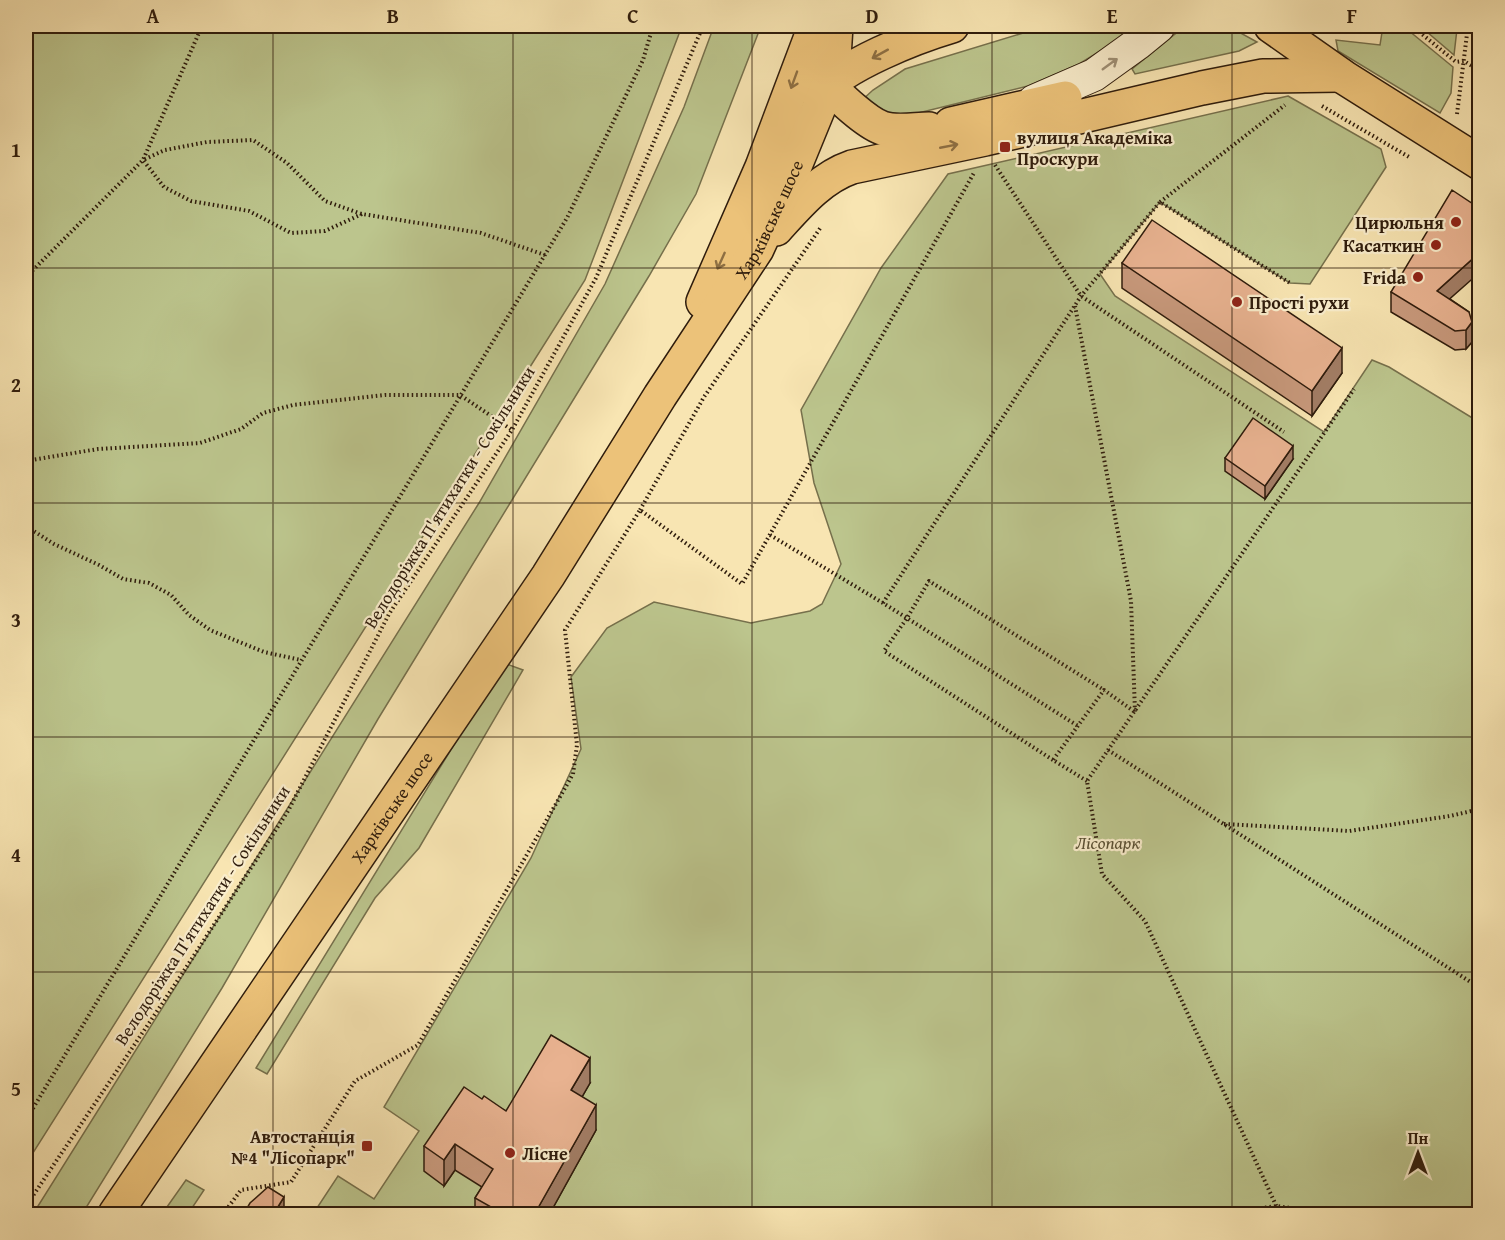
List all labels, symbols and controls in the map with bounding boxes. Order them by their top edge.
text: A [147,1,160,30]
text: B [387,1,399,30]
text: C [627,1,639,30]
text: D [865,1,879,30]
text: E [1107,1,1118,30]
text: F [1347,1,1357,30]
one-way arrow [872,48,889,60]
one-way arrow [1101,58,1117,71]
one-way arrow [788,70,799,89]
place label: вулиця Академіка Проскури [1017,124,1173,172]
text: 1 [11,135,21,164]
one-way arrow [939,140,958,151]
marker: вулиця Академіка Проскури [998,140,1012,154]
street label: Харківське шосе [727,156,810,284]
place label: Цирюльня [1355,209,1444,236]
marker: Цирюльня [1449,215,1463,229]
place label: Касаткин [1343,232,1424,259]
marker: Касаткин [1429,238,1443,252]
one-way arrow [715,251,726,270]
place label: Frida [1363,264,1407,291]
marker: Frida [1411,270,1425,284]
place label: Прості рухи [1249,289,1349,316]
marker: Прості рухи [1230,295,1244,309]
street label: Велодоріжка П'ятихатки - Сокільники [357,360,541,634]
text: 2 [11,370,21,399]
text: 3 [11,605,21,634]
street label: Харківське шосе [344,745,439,868]
street label: Велодоріжка П'ятихатки - Сокільники [108,779,297,1050]
park label: Лісопарк [1076,829,1141,856]
text: 4 [11,840,21,869]
text: 5 [11,1074,21,1103]
place label: Автостанція №4 "Лісопарк" [231,1123,355,1171]
north arrow [1388,1123,1448,1183]
text: Пн [1408,1126,1428,1150]
marker: Автостанція №4 "Лісопарк" [360,1139,374,1153]
place label: Лісне [522,1140,568,1167]
marker: Лісне [503,1146,517,1160]

